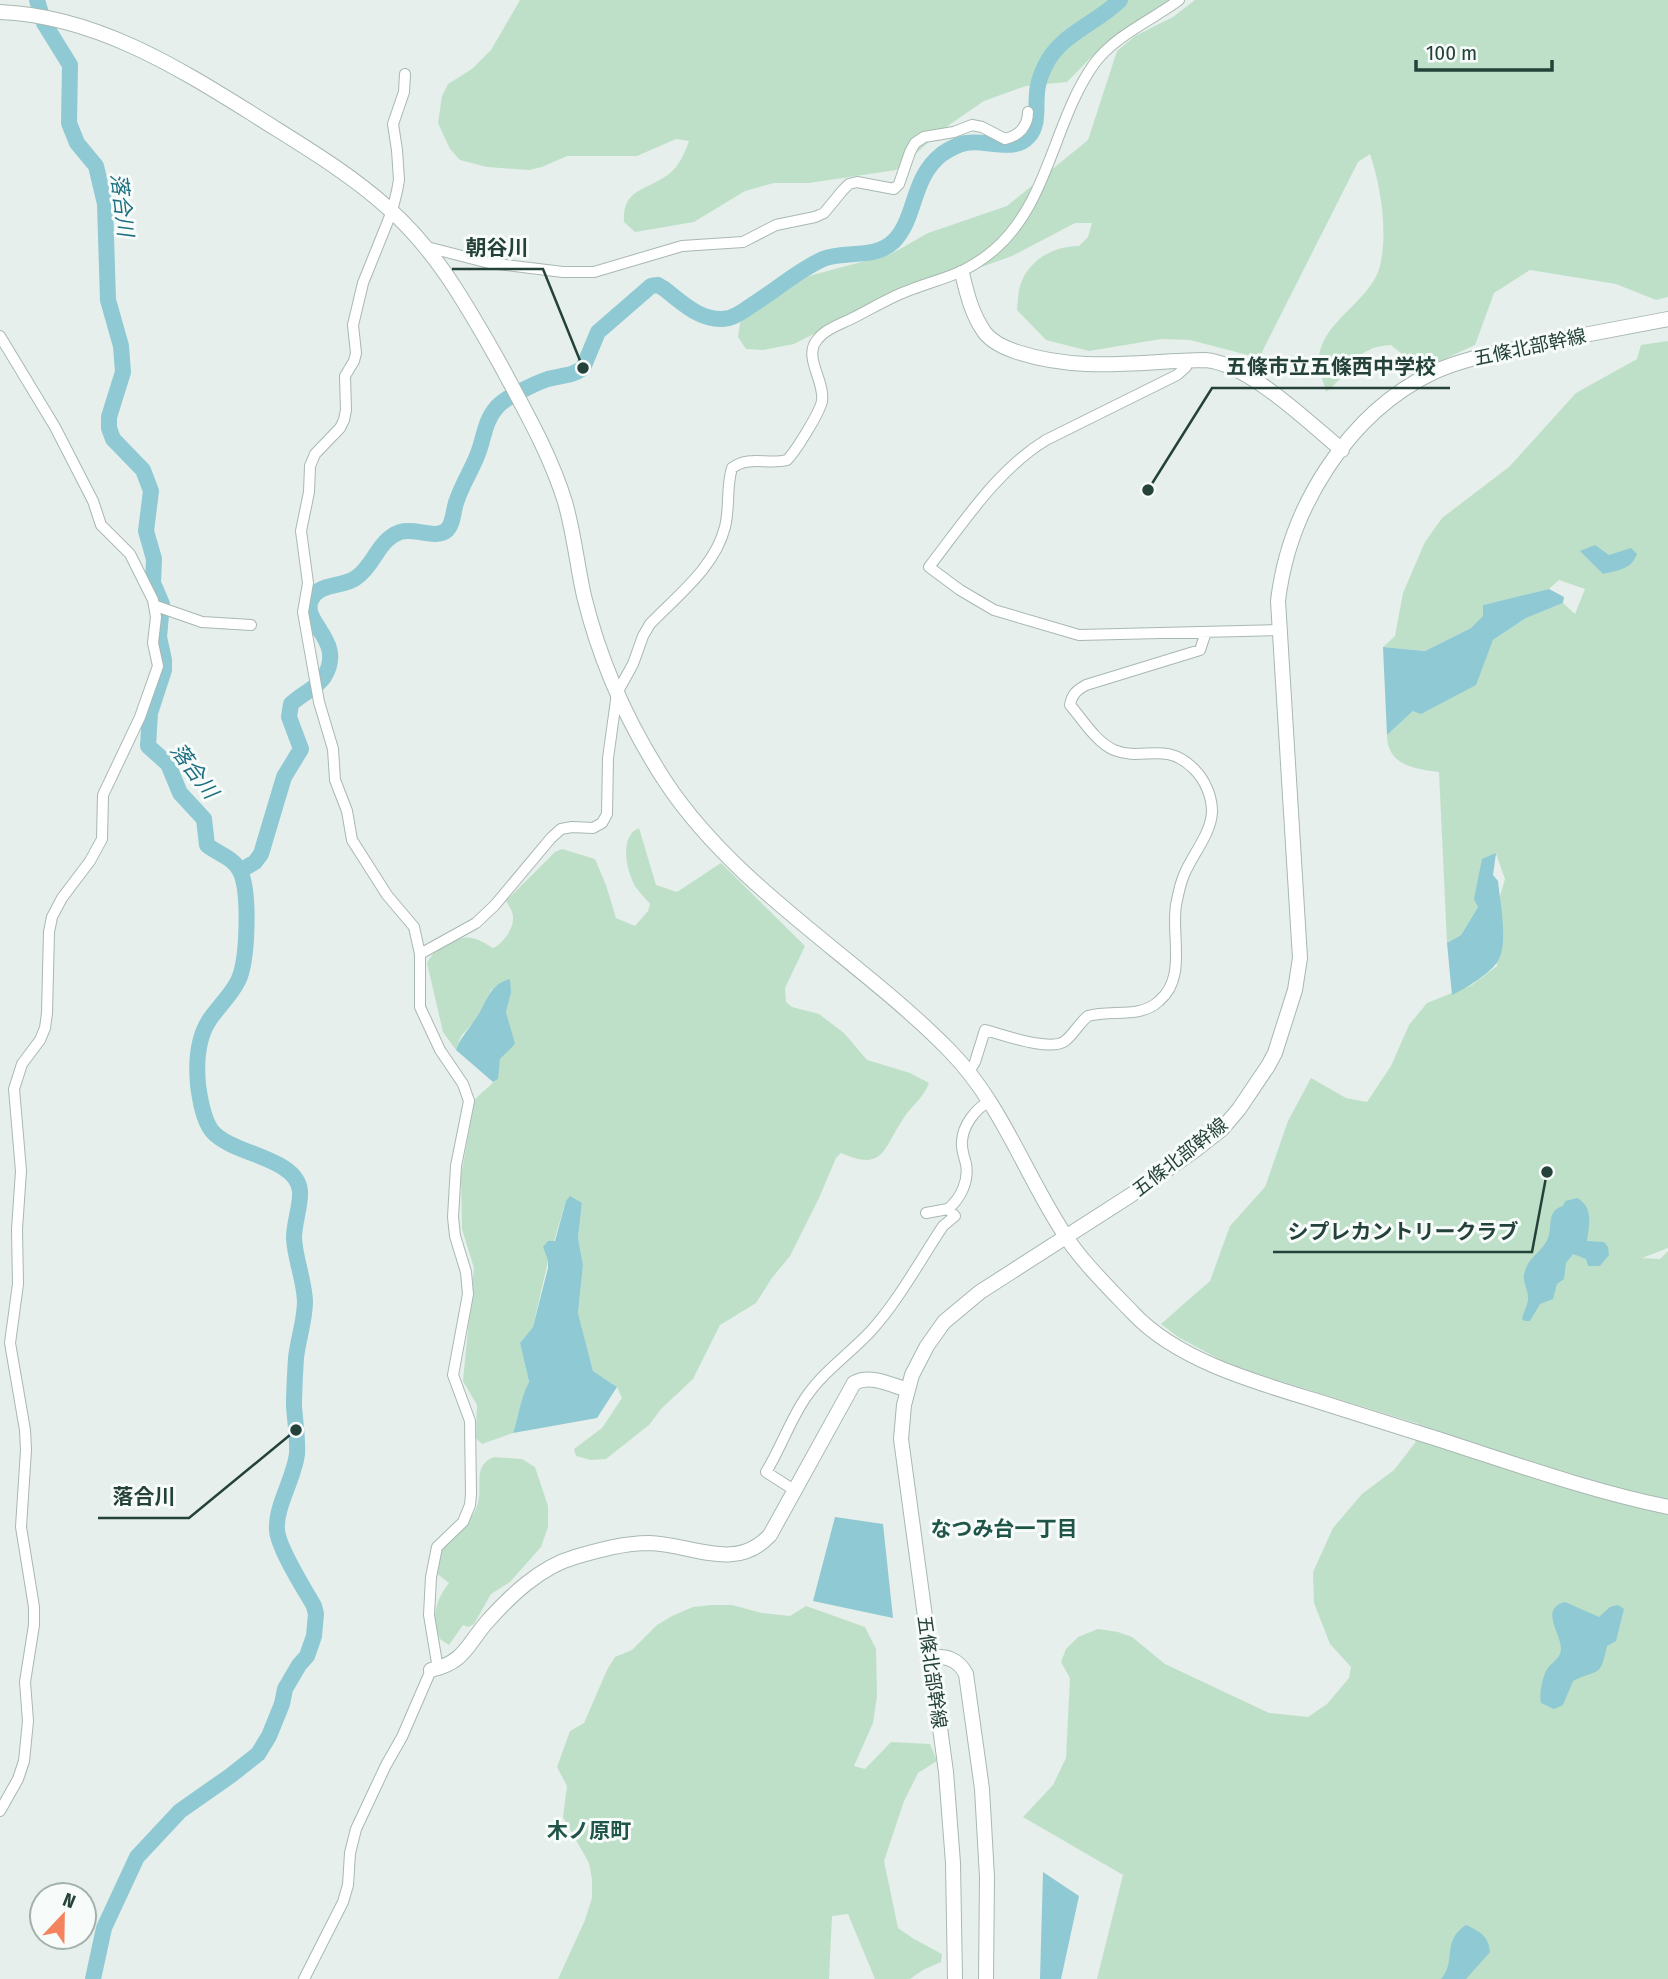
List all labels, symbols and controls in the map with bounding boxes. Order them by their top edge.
scale bar [1416,28,1552,72]
text: 100 m [1426,40,1477,66]
water label: 落合川 [105,172,139,240]
callout: 朝谷川 [452,227,543,269]
text: 朝谷川 [466,235,529,261]
street label: 五條北部幹線 [1472,324,1588,370]
callout: 五條市立五條西中学校 [1212,346,1450,388]
text: 五條市立五條西中学校 [1226,354,1436,380]
water label: 落合川 [165,738,225,806]
street label: 五條北部幹線 [1128,1113,1232,1201]
callout: シプレカントリークラブ [1273,1210,1532,1252]
text: シプレカントリークラブ [1288,1219,1519,1245]
callout: 落合川 [98,1476,189,1518]
text: 落合川 [113,1484,176,1510]
district label: なつみ台一丁目 [931,1516,1078,1542]
street label: 五條北部幹線 [913,1614,951,1730]
district label: 木ノ原町 [547,1818,631,1844]
north arrow [28,1881,98,1951]
text: N [60,1888,79,1913]

